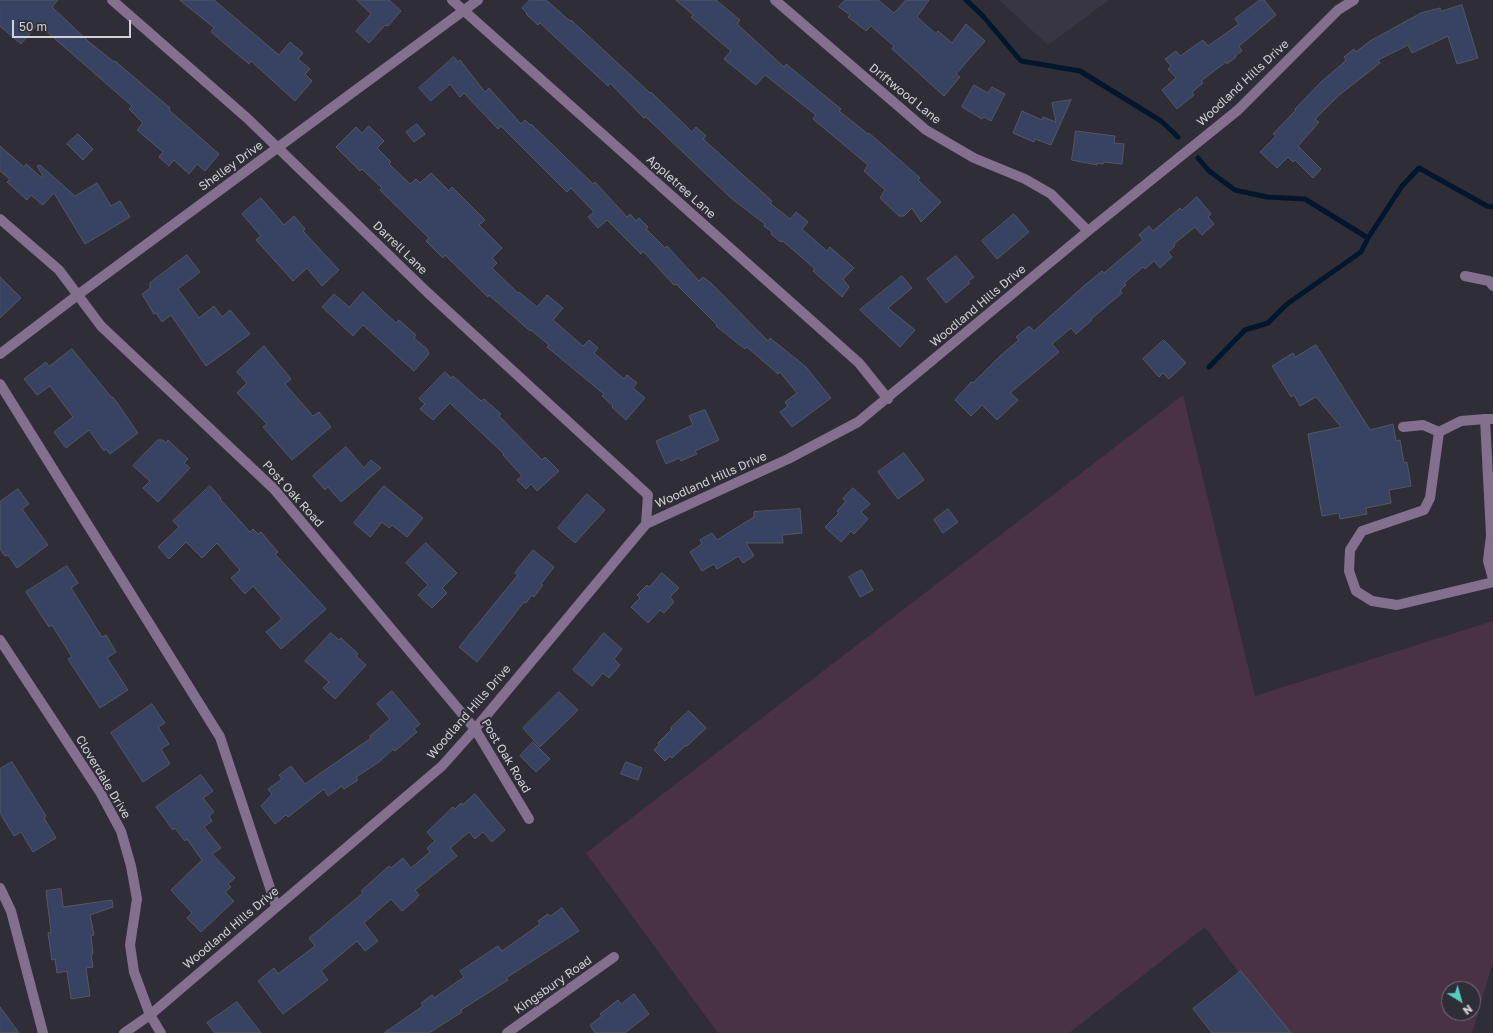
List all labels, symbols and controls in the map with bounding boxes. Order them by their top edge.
scale bar [14,12,133,38]
text: 50 m [19,19,47,34]
street label: Woodland Hills Drive [1194,37,1292,129]
street label: Driftwood Lane [866,61,944,127]
street label: Shelley Drive [196,138,266,194]
street label: Appletree Lane [644,152,718,222]
street label: Darrell Lane [370,218,430,278]
street label: Woodland Hills Drive [927,262,1029,350]
street label: Woodland Hills Drive [653,449,769,511]
street label: Post Oak Road [260,458,326,530]
street label: Woodland Hills Drive [424,662,514,762]
street label: Post Oak Road [478,716,534,796]
street label: Cloverdale Drive [73,733,133,821]
street label: Woodland Hills Drive [180,884,282,972]
street label: Kingsbury Road [511,953,595,1017]
north arrow [1441,981,1481,1021]
text: N [1461,1002,1475,1018]

